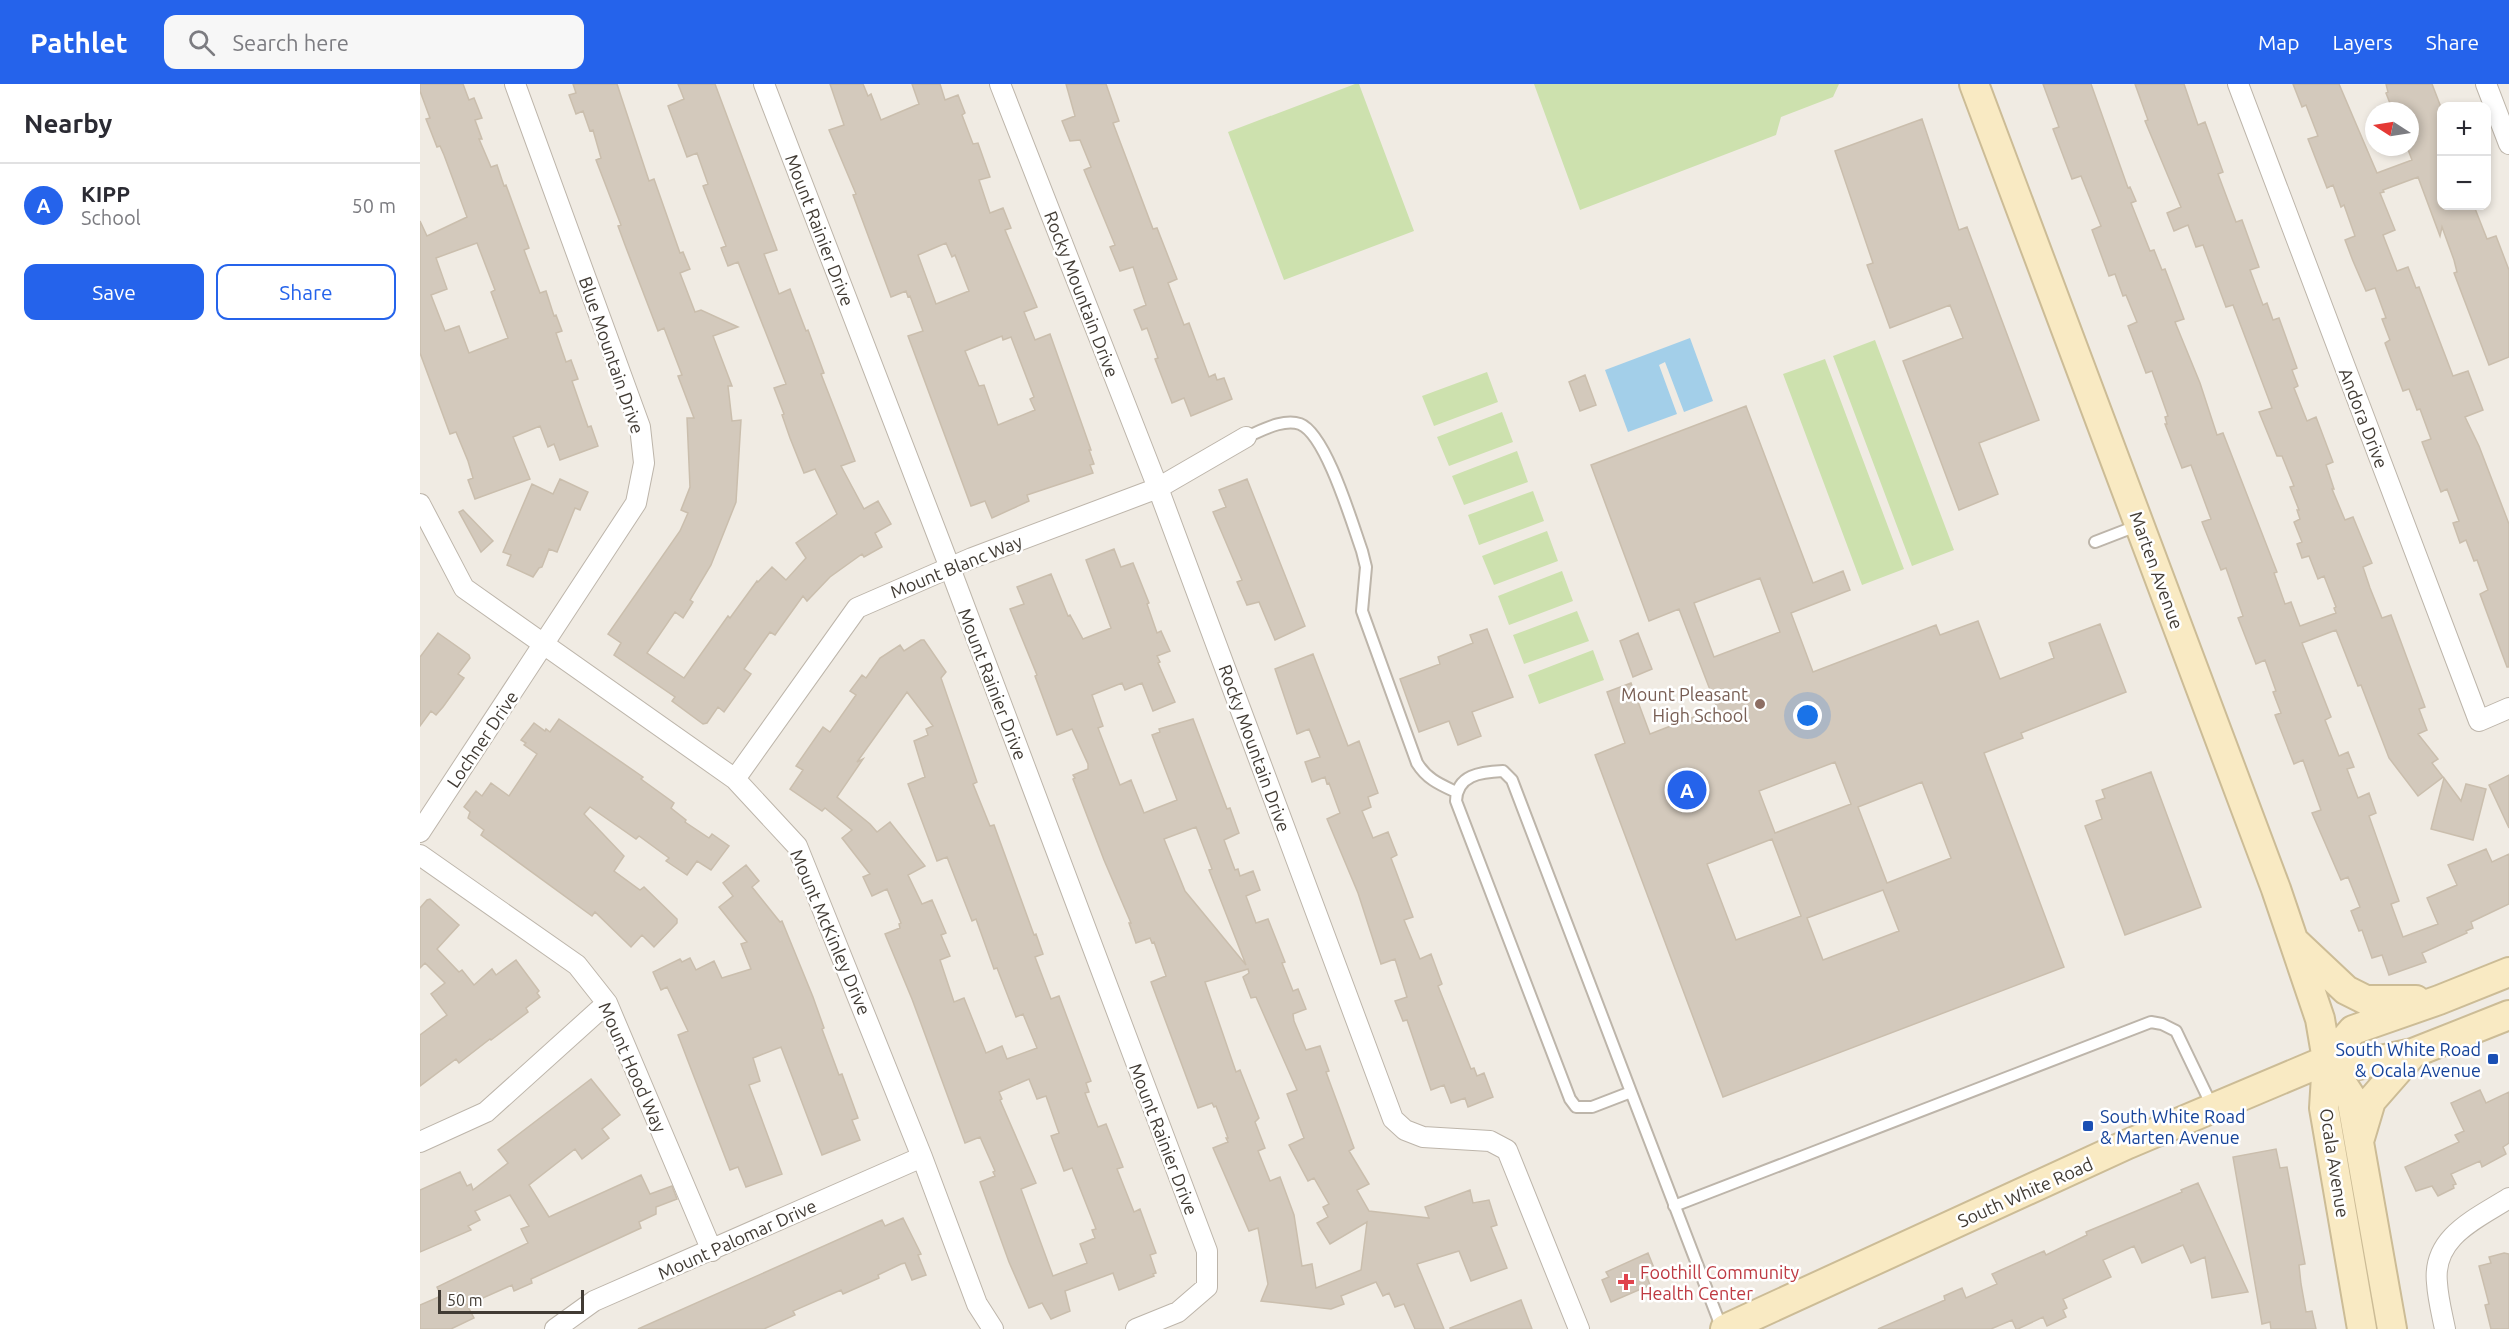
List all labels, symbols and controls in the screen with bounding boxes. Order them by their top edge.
search box [164,15,584,69]
icon: search [185,26,218,59]
text: Pathlet [30,27,128,58]
text: Search here [233,30,349,55]
text: Map [2258,30,2299,54]
text: Layers [2332,30,2393,54]
text: Share [2426,30,2479,54]
north arrow [2365,102,2419,156]
map controls [2437,102,2491,210]
button: + [2437,102,2491,156]
text: Nearby [24,109,112,138]
street label: Mount Rainier Drive [782,151,858,309]
button: − [2437,156,2491,210]
text: KIPP [81,181,130,206]
text: A [36,194,51,217]
text: 50 m [352,194,396,217]
text: School [81,206,141,229]
street label: Rocky Mountain Drive [1041,208,1123,380]
button: Save [24,264,204,320]
button: Share [216,264,396,320]
street label: Blue Mountain Drive [576,274,648,436]
street label: Andora Drive [2336,365,2392,471]
street label: Marten Avenue [2126,508,2188,632]
street label: Mount Blanc Way [887,530,1025,602]
street label: Mount Rainier Drive [955,605,1031,763]
street label: Rocky Mountain Drive [1215,662,1295,834]
place label: Mount Pleasant High School [1621,684,1748,725]
street label: Lochner Drive [442,687,522,791]
marker: Mount Pleasant High School [1753,697,1767,711]
your location [1793,701,1822,730]
pin: A [1668,768,1706,812]
street label: Mount McKinley Drive [787,846,875,1018]
street label: Mount Hood Way [595,999,671,1135]
place label: South White Road & Ocala Avenue [2335,1039,2481,1080]
marker: South White Road & Ocala Avenue [2486,1052,2500,1066]
street label: Mount Rainier Drive [1126,1060,1202,1218]
place label: South White Road & Marten Avenue [2100,1106,2246,1147]
street label: Ocala Avenue [2316,1107,2354,1219]
marker: South White Road & Marten Avenue [2081,1119,2095,1133]
street label: South White Road [1954,1153,2096,1231]
street label: Mount Palomar Drive [655,1195,819,1283]
place label: Foothill Community Health Center [1640,1262,1799,1303]
marker: Foothill Community Health Center [1617,1273,1635,1291]
scale bar [438,1287,584,1314]
text: 50 m [447,1291,483,1309]

